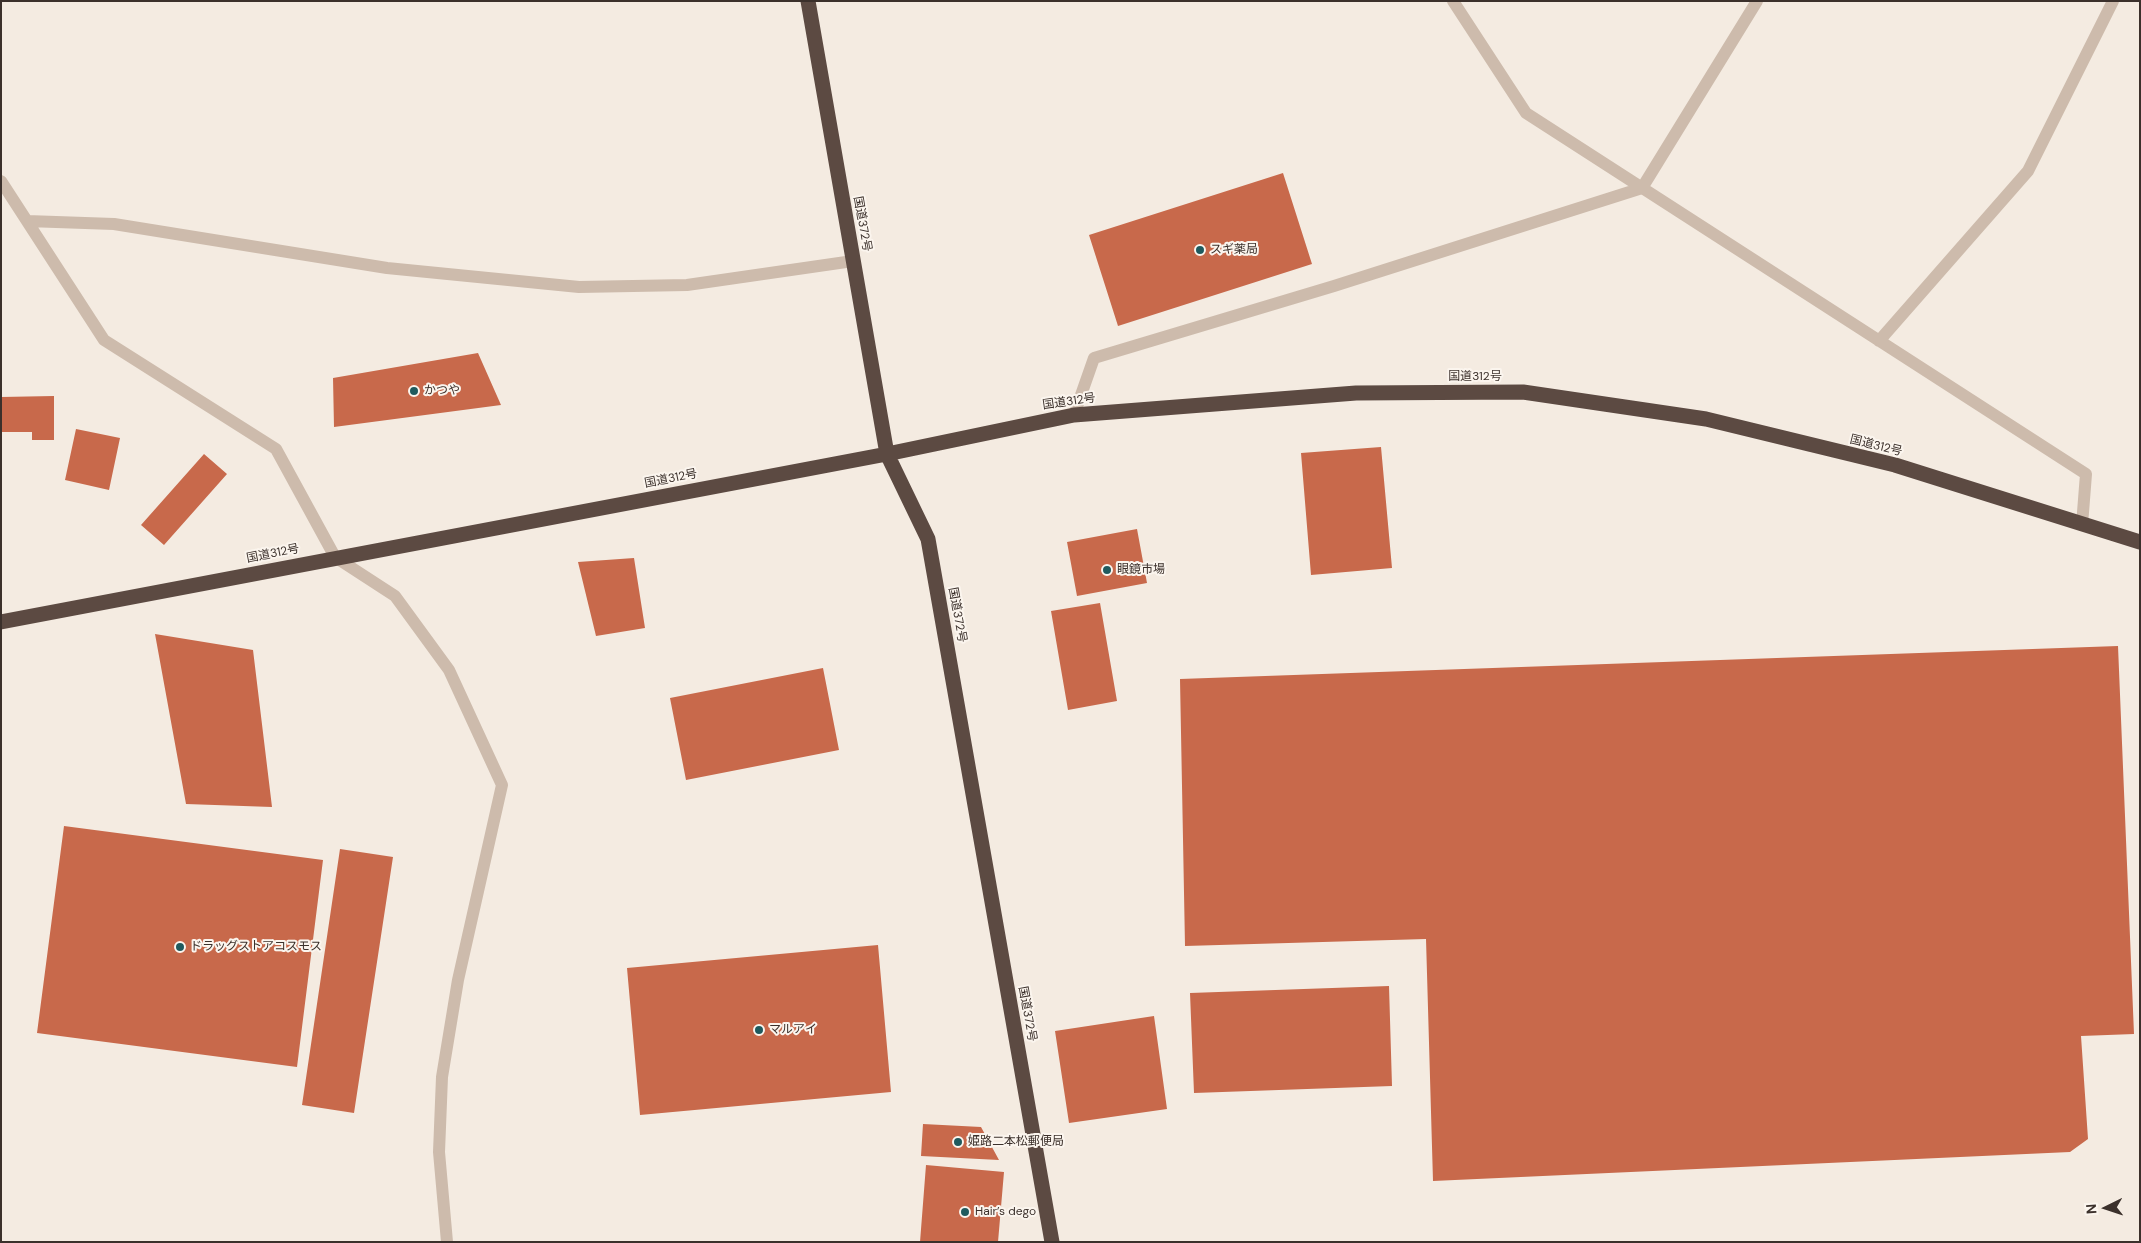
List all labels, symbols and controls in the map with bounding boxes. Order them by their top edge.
street label: 国道372号 [850,195,874,253]
place label: スギ薬局 [1210,243,1258,257]
marker: スギ薬局 [1194,244,1206,256]
street label: 国道312号 [1448,370,1502,384]
place label: かつや [424,384,460,398]
marker: かつや [408,385,420,397]
street label: 国道312号 [1041,391,1097,413]
street label: 国道312号 [1848,433,1904,459]
street label: 国道312号 [643,467,699,491]
street label: 国道312号 [245,542,301,566]
place label: 眼鏡市場 [1117,563,1165,577]
marker: 眼鏡市場 [1101,564,1113,576]
street label: 国道372号 [945,586,969,644]
place label: ドラッグストアコスモス [190,940,322,954]
marker: ドラッグストアコスモス [174,941,186,953]
street label: 国道372号 [1015,985,1039,1043]
place label: マルアイ [769,1023,817,1037]
marker: マルアイ [753,1024,765,1036]
place label: 姫路二本松郵便局 [968,1135,1064,1149]
marker: 姫路二本松郵便局 [952,1136,964,1148]
north arrow [2081,1183,2131,1233]
text: N [2082,1203,2100,1215]
place label: Hair’s dego [975,1205,1036,1219]
marker: Hair’s dego [959,1206,971,1218]

